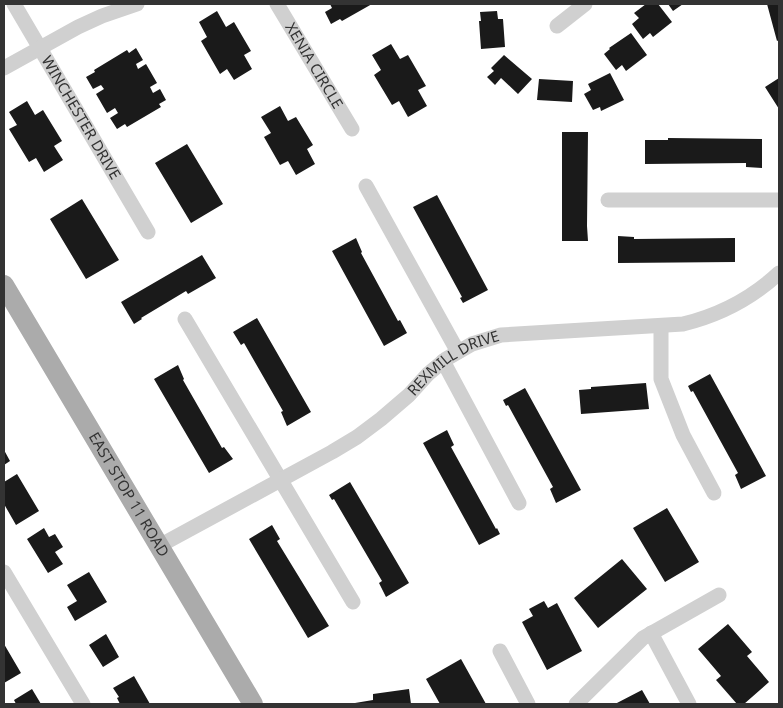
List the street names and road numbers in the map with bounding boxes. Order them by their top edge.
street label: XENIA CIRCLE [281,19,348,112]
street label: WINCHESTER DRIVE [38,52,126,183]
street label: REXMILL DRIVE [402,325,502,399]
street label: EAST STOP 11 ROAD [85,428,174,560]

